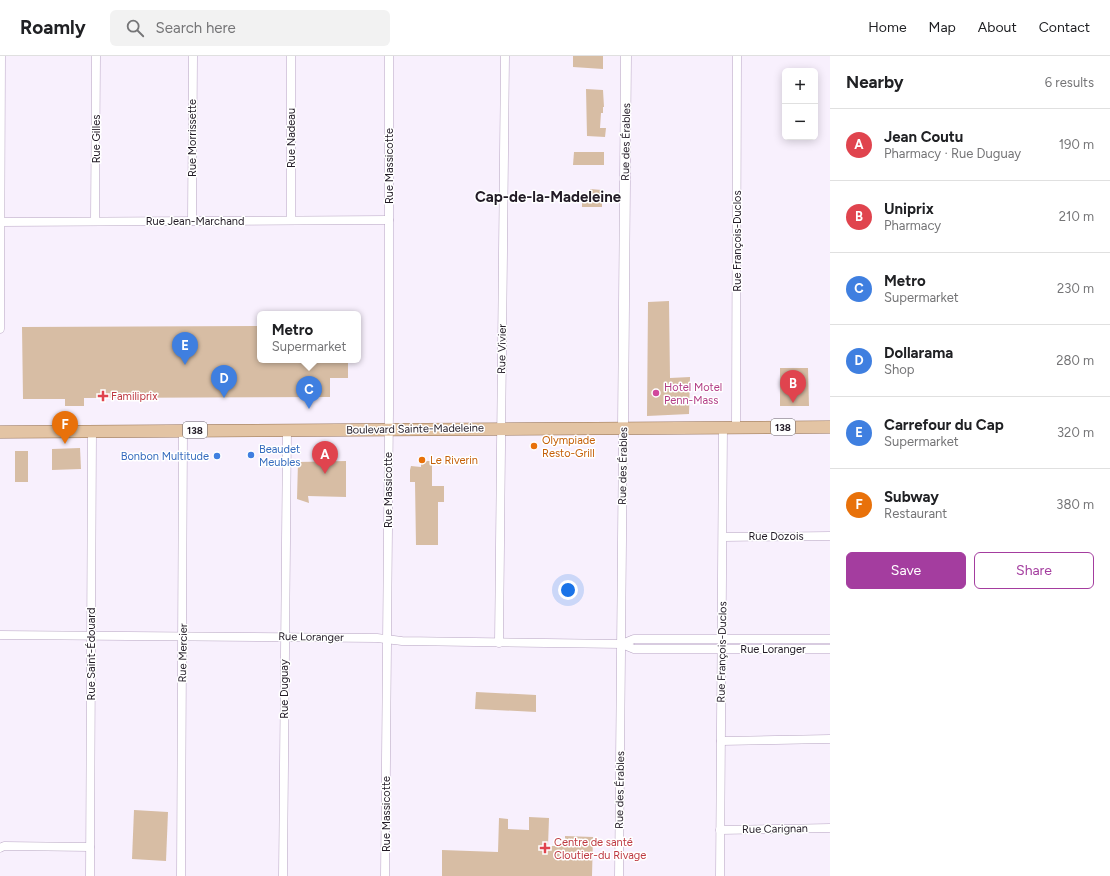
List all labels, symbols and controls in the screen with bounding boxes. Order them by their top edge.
search box [110,10,390,46]
text: Roamly [20,16,86,39]
icon: search [124,17,146,39]
text: Search here [156,19,236,37]
text: Home [868,19,907,36]
text: Map [929,19,956,36]
text: About [978,19,1017,36]
text: Contact [1039,19,1090,36]
map controls [782,68,818,140]
button: + [782,68,818,104]
text: Nearby [846,72,904,92]
text: 6 results [1045,75,1094,90]
street label: Rue Morrissette [186,99,199,177]
street label: Rue des Érables [619,103,633,181]
button: − [782,104,818,140]
street label: Rue Nadeau [285,108,298,168]
street label: Rue Gilles [90,115,103,163]
street label: Rue Massicotte [383,128,396,204]
text: Jean Coutu [884,128,963,146]
text: A [854,137,864,152]
text: 190 m [1059,137,1094,152]
text: Pharmacy · Rue Duguay [884,146,1021,161]
district label: Cap-de-la-Madeleine [475,188,622,206]
street label: Rue François-Duclos [731,190,744,292]
text: Uniprix [884,200,934,218]
text: B [855,209,863,224]
text: 210 m [1059,209,1094,224]
street label: Rue Jean-Marchand [146,215,244,228]
text: Pharmacy [884,218,941,233]
text: Metro [884,272,926,290]
text: C [854,281,864,296]
text: 230 m [1057,281,1094,296]
text: Supermarket [884,290,959,305]
popup [257,311,361,363]
text: Metro [272,321,313,339]
street label: Rue Vivier [495,324,509,374]
pin: E [172,332,198,365]
text: Supermarket [272,339,346,354]
text: Dollarama [884,344,953,362]
text: D [854,353,864,368]
text: 280 m [1056,353,1094,368]
text: Shop [884,362,914,377]
pin: D [211,365,237,398]
pin: B [780,370,806,403]
pin: C [296,376,322,409]
place label: Hotel Motel Penn-Mass [664,381,722,407]
marker: Hotel Motel Penn-Mass [651,388,661,398]
place label: Familiprix [111,390,158,403]
marker: Familiprix [98,391,108,401]
pin: F [52,411,78,444]
text: Carrefour du Cap [884,416,1004,434]
road number: 138 [771,419,795,435]
street label: Boulevard Sainte-Madeleine [346,421,484,437]
road number: 138 [183,422,207,438]
text: E [855,425,863,440]
text: 320 m [1057,425,1094,440]
street label: Rue des Érables [616,427,630,505]
place label: Olympiade Resto-Grill [542,434,595,460]
text: Supermarket [884,434,959,449]
pin: A [312,441,338,474]
marker: Olympiade Resto-Grill [529,441,539,451]
place label: Beaudet Meubles [259,443,300,469]
place label: Bonbon Multitude [121,450,209,463]
marker: Beaudet Meubles [246,450,256,460]
marker: Bonbon Multitude [212,451,222,461]
street label: Rue Massicotte [382,452,395,528]
place label: Le Riverin [430,454,478,467]
marker: Le Riverin [417,455,427,465]
text: Subway [884,488,939,506]
text: F [855,497,863,512]
text: 380 m [1056,497,1094,512]
text: Restaurant [884,506,947,521]
street label: Rue Dozois [748,530,804,543]
button: Save [846,552,966,589]
button: Share [974,552,1094,589]
your location [558,580,578,600]
street label: Rue François-Duclos [715,601,729,703]
street label: Rue Saint-Édouard [85,608,98,700]
street label: Rue Mercier [176,623,190,683]
street label: Rue Loranger [278,630,344,644]
street label: Rue Loranger [740,643,806,656]
street label: Rue Duguay [278,659,291,719]
street label: Rue des Érables [613,751,627,829]
street label: Rue Massicotte [380,776,393,852]
street label: Rue Carignan [742,822,808,836]
place label: Centre de santé Cloutier-du Rivage [554,836,646,862]
marker: Centre de santé Cloutier-du Rivage [539,842,551,854]

